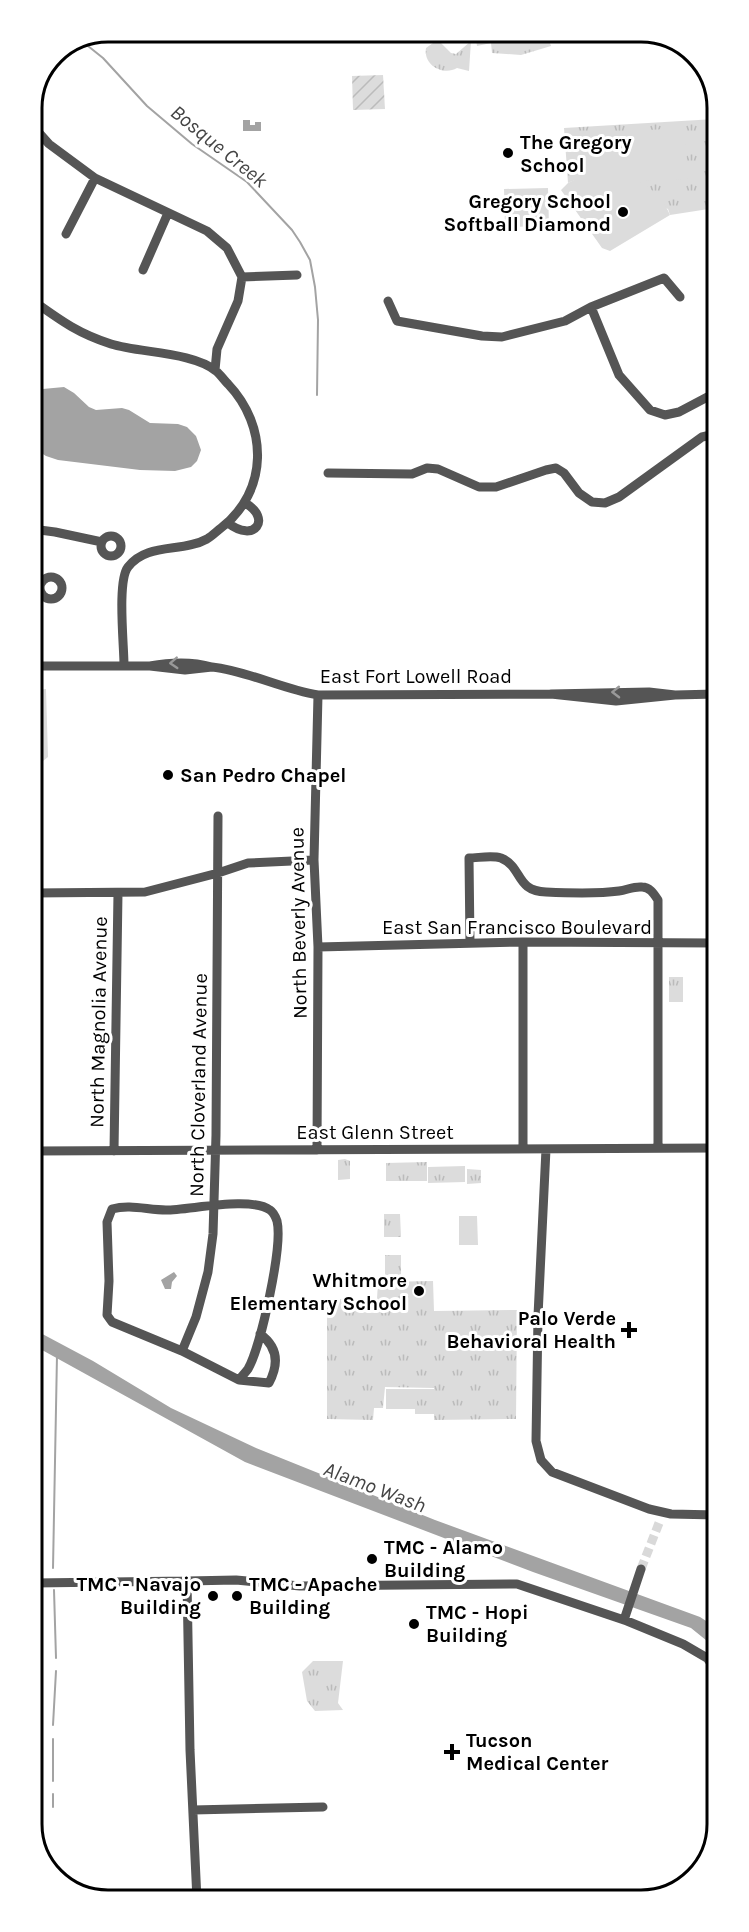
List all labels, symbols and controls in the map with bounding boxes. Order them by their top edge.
water label: Bosque Creek [166,100,273,193]
place label: The Gregory School [520,131,632,177]
marker: The Gregory School [501,146,515,160]
place label: Gregory School Softball Diamond [443,190,611,236]
marker: Gregory School Softball Diamond [616,205,630,219]
one-way arrow [169,656,178,669]
street label: East Fort Lowell Road [320,665,512,688]
one-way arrow [612,686,621,698]
place label: San Pedro Chapel [180,764,346,787]
marker: San Pedro Chapel [161,768,175,782]
street label: North Beverly Avenue [285,827,312,1019]
street label: North Magnolia Avenue [85,916,112,1128]
street label: East San Francisco Boulevard [382,916,652,939]
street label: North Cloverland Avenue [185,973,212,1197]
street label: East Glenn Street [296,1121,454,1144]
place label: Whitmore Elementary School [229,1269,407,1315]
marker: Whitmore Elementary School [412,1284,426,1298]
place label: Palo Verde Behavioral Health [446,1307,616,1353]
marker: Palo Verde Behavioral Health [620,1321,638,1339]
water label: Alamo Wash [321,1457,429,1517]
place label: TMC - Alamo Building [384,1536,503,1582]
marker: TMC - Alamo Building [365,1552,379,1566]
place label: TMC - Navajo Building [76,1573,201,1619]
place label: TMC - Apache Building [249,1573,377,1619]
marker: TMC - Navajo Building [206,1589,220,1603]
marker: TMC - Apache Building [230,1589,244,1603]
place label: TMC - Hopi Building [426,1601,529,1647]
marker: TMC - Hopi Building [407,1617,421,1631]
place label: Tucson Medical Center [466,1729,609,1775]
marker: Tucson Medical Center [443,1743,461,1761]

